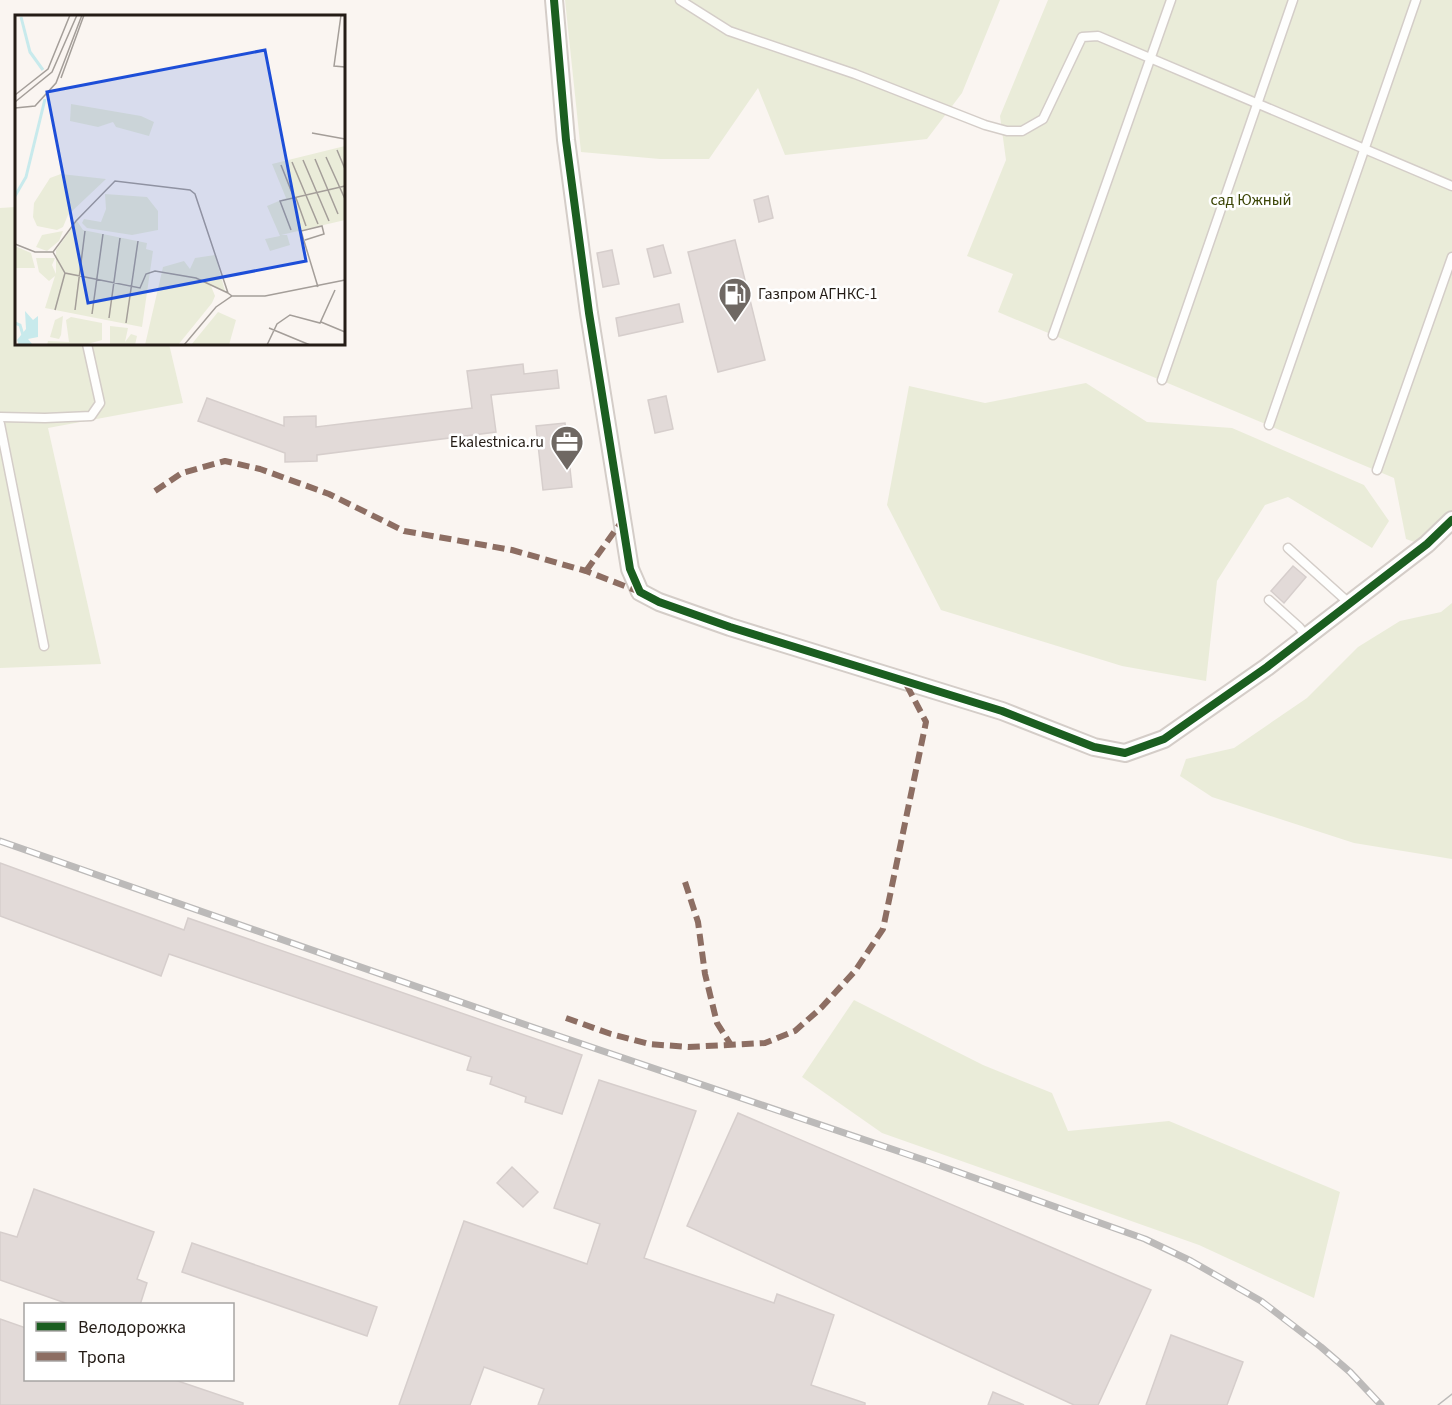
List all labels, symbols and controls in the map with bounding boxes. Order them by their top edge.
inset map [15,15,345,345]
park label: сад Южный [1210,189,1292,211]
fuel station icon: Газпром АГНКС-1 [717,276,753,323]
place label: Газпром АГНКС-1 [758,283,877,305]
office icon: Ekalestnica.ru [549,424,585,471]
place label: Ekalestnica.ru [450,431,544,453]
legend [24,1303,234,1381]
text: Велодорожка [78,1315,186,1340]
text: Тропа [78,1345,126,1370]

